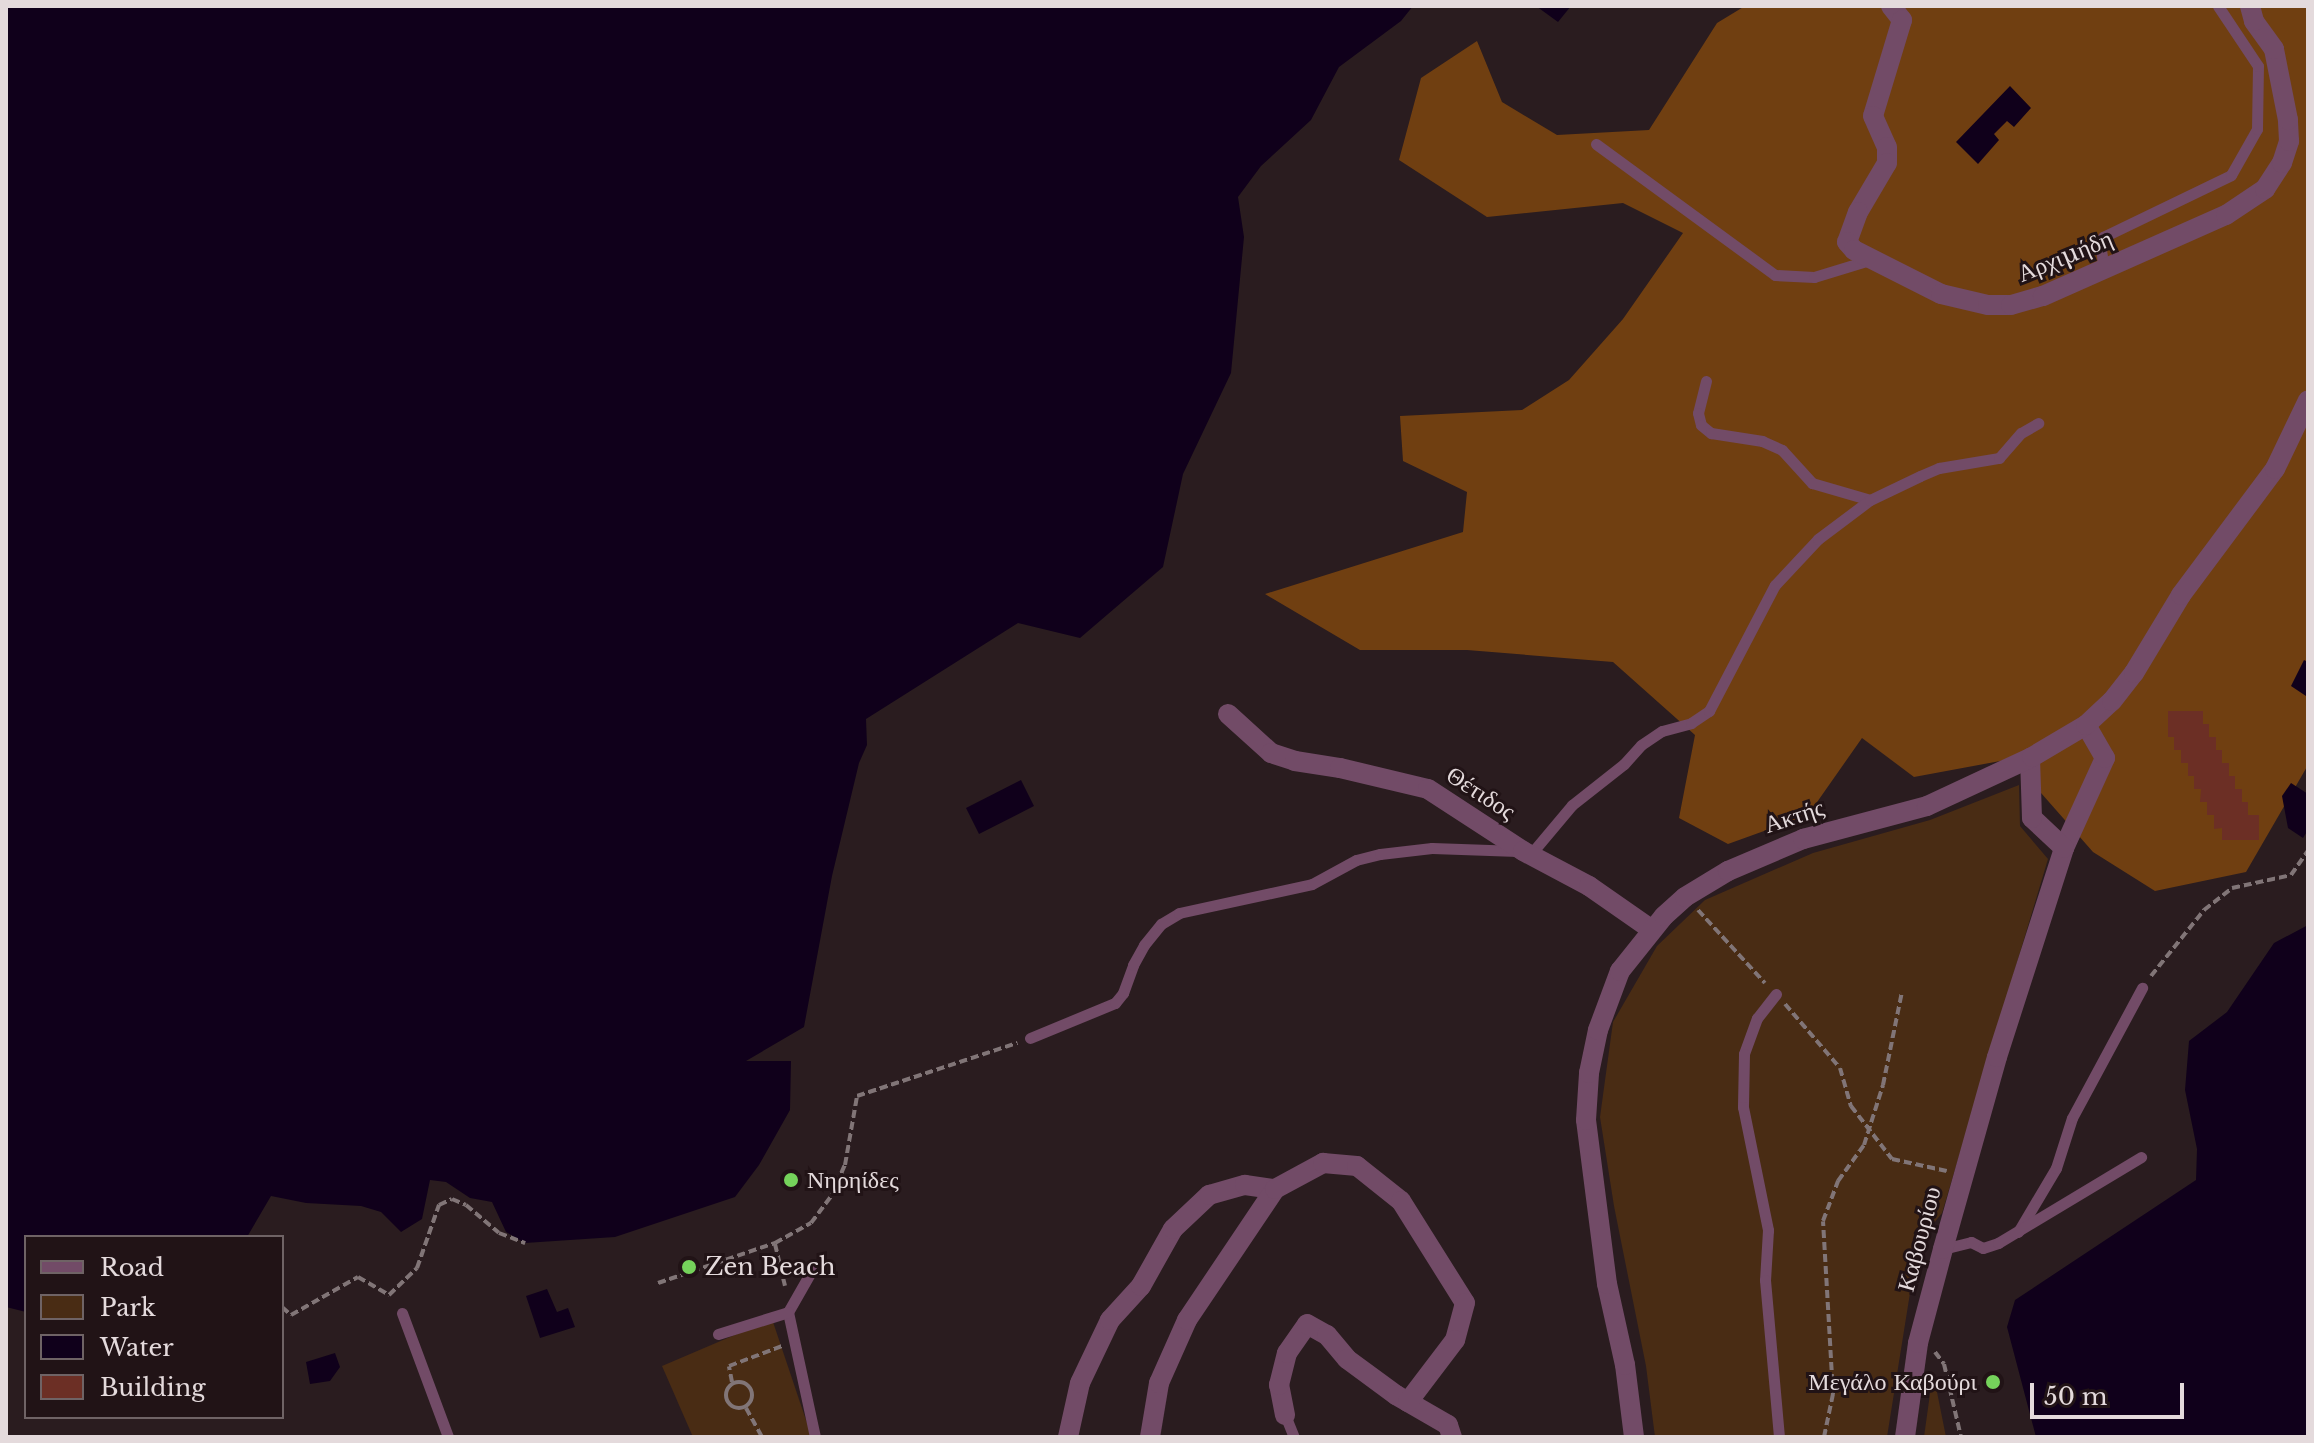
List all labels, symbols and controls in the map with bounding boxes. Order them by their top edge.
street label: Αρχιμήδη [2013,224,2117,288]
street label: Θέτιδος [1441,760,1521,826]
street label: Ακτής [1760,793,1828,839]
place label: Νηρηίδες [807,1166,899,1194]
marker: Νηρηίδες [782,1171,800,1189]
street label: Καβουρίου [1891,1183,1947,1295]
legend [24,1235,284,1419]
text: Road [100,1253,164,1282]
place label: Zen Beach [705,1253,835,1281]
marker: Zen Beach [680,1258,698,1276]
text: Park [100,1293,156,1322]
text: Water [100,1333,174,1362]
scale bar [2034,1367,2188,1417]
place label: Μεγάλο Καβούρι [1808,1368,1977,1396]
text: Building [100,1373,206,1402]
marker: Μεγάλο Καβούρι [1984,1373,2002,1391]
text: 50 m [2044,1382,2107,1411]

